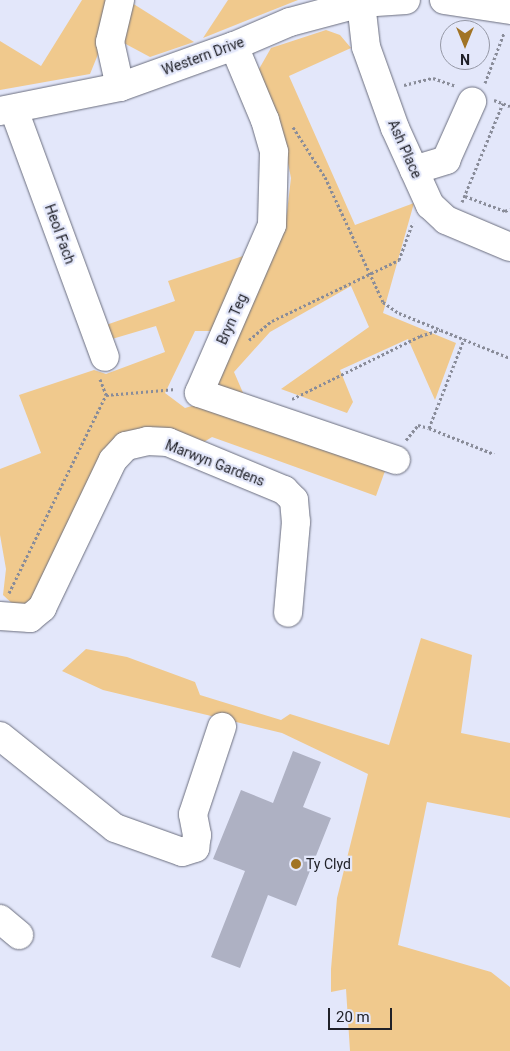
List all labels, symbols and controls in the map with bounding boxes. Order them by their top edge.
north arrow [440,20,490,70]
street label: Western Drive [160,33,246,79]
text: N [460,51,470,67]
street label: Ash Place [385,117,425,181]
street label: Heol Fach [41,202,79,266]
street label: Bryn Teg [213,291,251,347]
street label: Marwyn Gardens [163,436,267,490]
place label: Ty Clyd [306,856,351,872]
marker: Ty Clyd [290,858,302,870]
scale bar [330,998,394,1030]
text: 20 m [336,1008,370,1026]

